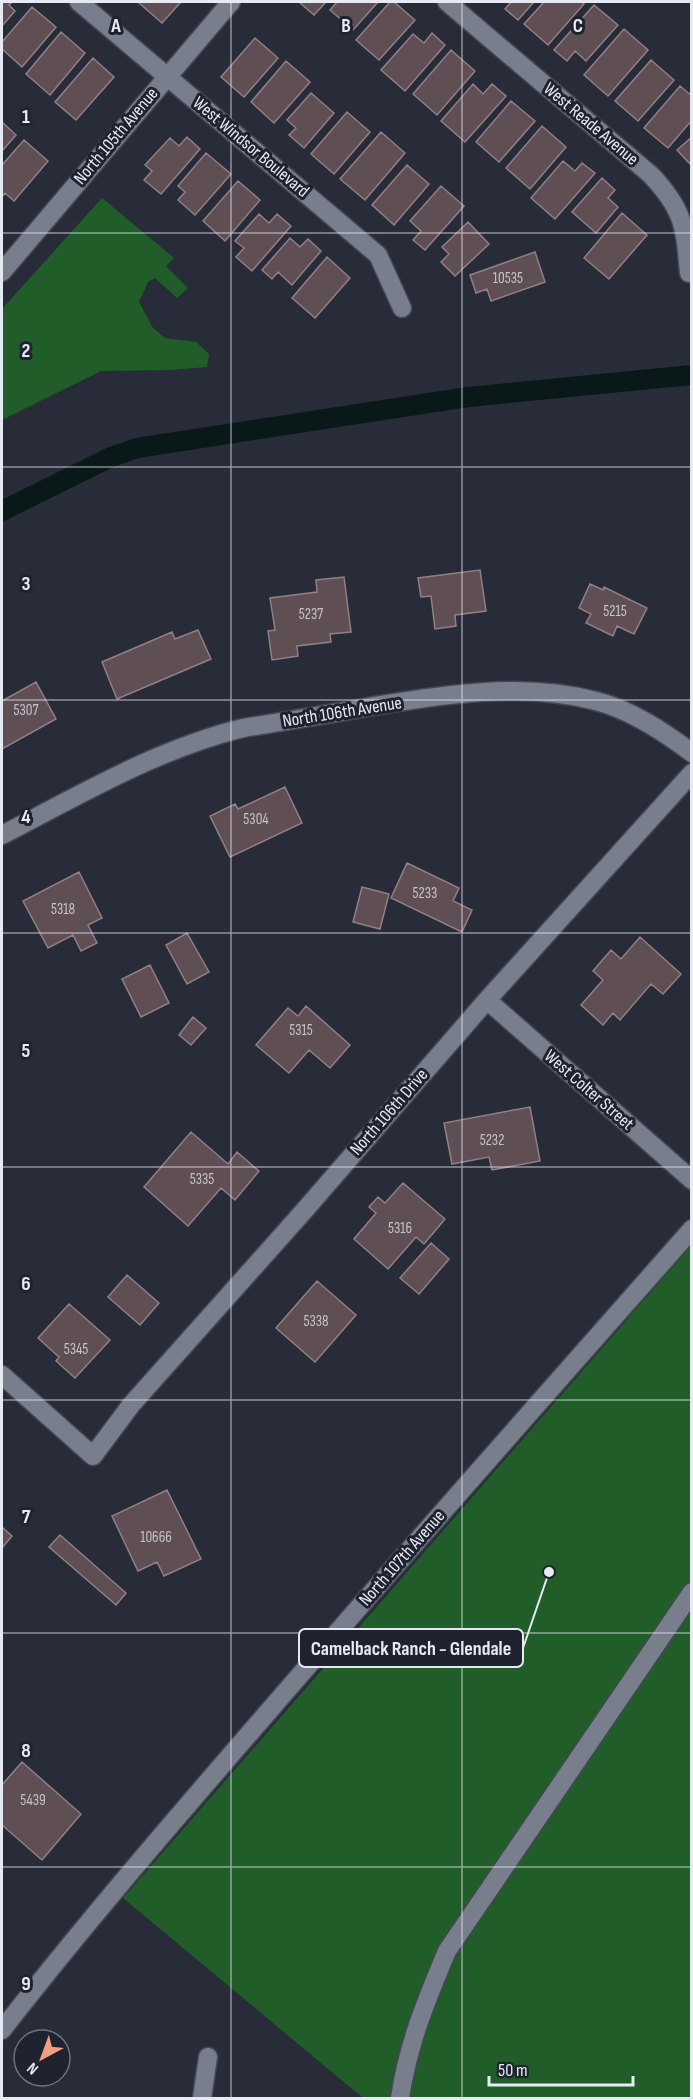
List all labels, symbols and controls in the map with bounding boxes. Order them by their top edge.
text: A [110,14,121,38]
text: B [341,14,351,38]
text: C [573,14,583,38]
street label: West Reade Avenue [539,78,643,170]
street label: North 105th Avenue [69,83,163,189]
street label: West Windsor Boulevard [189,92,313,202]
text: 1 [22,105,30,129]
house number: 10535 [493,269,523,288]
text: 2 [22,339,30,363]
text: 3 [22,572,31,596]
house number: 5215 [603,602,627,621]
house number: 5237 [299,605,323,624]
street label: North 106th Avenue [281,692,403,732]
house number: 5307 [14,701,38,720]
text: 4 [21,805,31,829]
house number: 5304 [243,810,269,829]
house number: 5233 [413,884,437,903]
house number: 5318 [51,900,75,919]
house number: 5315 [289,1021,313,1040]
text: 5 [22,1039,31,1063]
street label: West Colter Street [540,1046,638,1135]
street label: North 106th Drive [346,1064,432,1160]
house number: 5232 [480,1131,504,1150]
house number: 5335 [190,1170,214,1189]
house number: 5316 [388,1219,412,1238]
text: 6 [21,1272,31,1296]
house number: 5338 [303,1312,329,1331]
house number: 5345 [64,1340,88,1359]
text: 7 [22,1505,31,1529]
street label: North 107th Avenue [355,1506,449,1610]
house number: 10666 [140,1528,172,1547]
callout: Camelback Ranch - Glendale [299,1629,523,1667]
text: Camelback Ranch - Glendale [311,1637,511,1661]
text: 8 [21,1739,31,1763]
house number: 5439 [20,1791,46,1810]
text: 9 [21,1972,31,1996]
north arrow [12,2028,72,2088]
scale bar [489,2049,633,2087]
text: N [24,2058,43,2078]
text: 50 m [498,2060,528,2081]

